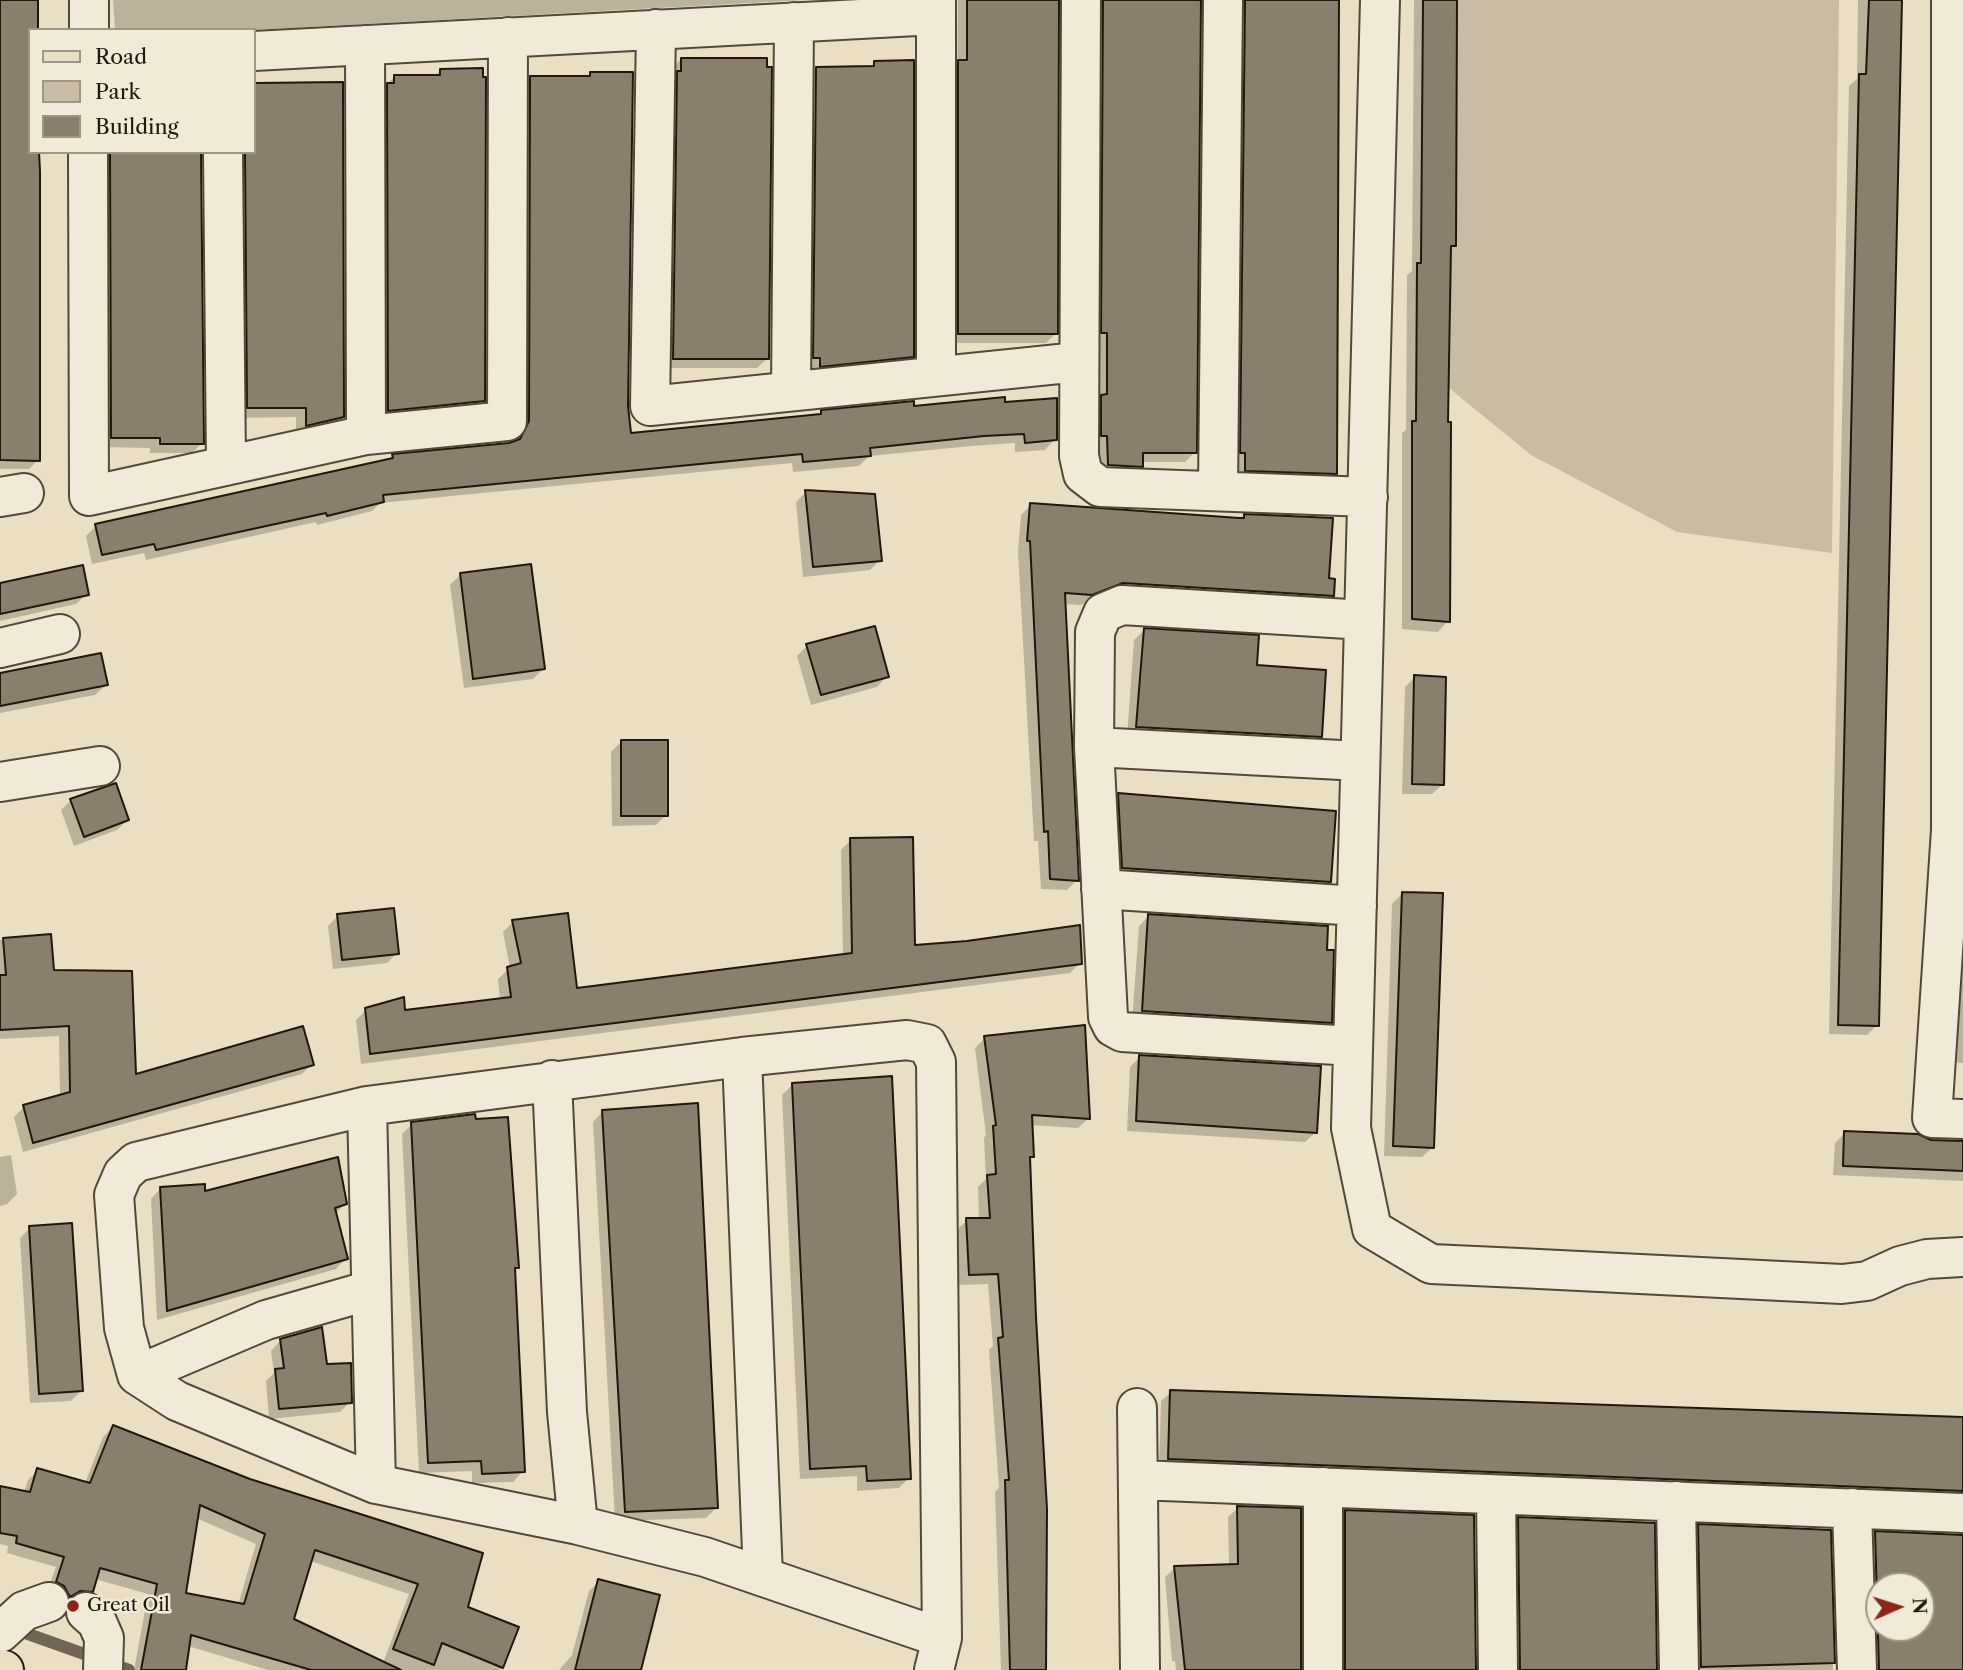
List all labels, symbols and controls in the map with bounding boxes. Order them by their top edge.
legend [28,28,256,154]
text: Road [95,44,147,69]
text: Park [95,79,141,104]
text: Building [95,114,179,139]
north arrow [1865,1572,1935,1642]
place label: Great Oil [87,1595,170,1617]
text: N [1908,1597,1931,1615]
marker: Great Oil [65,1598,81,1614]

